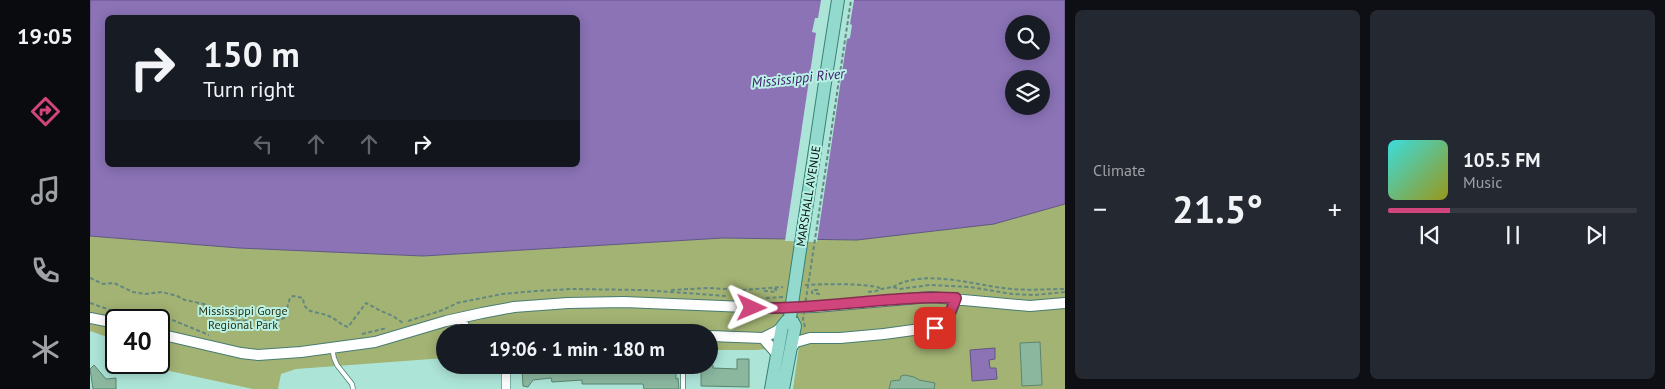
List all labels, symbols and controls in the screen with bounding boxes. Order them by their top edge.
map controls [1005,15,1050,115]
button: search [1005,15,1050,60]
text: 19:05 [17,22,73,50]
text: 150 m [203,31,300,77]
icon: right [120,35,185,100]
water label: Mississippi River [750,64,847,92]
button: layers [1005,70,1050,115]
text: Turn right [203,75,295,103]
icon: directions [28,94,63,129]
icon: left [249,130,277,158]
icon: ahead [302,130,330,158]
icon: ahead [355,130,383,158]
icon: right [408,130,436,158]
street label: MARSHALL AVENUE [793,145,823,247]
text: 105.5 FM [1463,148,1540,172]
text: Climate [1093,160,1145,180]
text: Music [1463,172,1503,192]
icon: music [28,173,63,208]
text: 21.5° [1172,184,1263,233]
text: − [1093,190,1107,227]
text: + [1328,190,1342,227]
icon: previous [1416,221,1444,249]
icon: pause [1499,221,1527,249]
icon: next [1582,221,1610,249]
icon: phone [28,253,63,288]
position arrow [725,281,777,333]
park label: Mississippi Gorge Regional Park [198,303,288,332]
pin [914,307,956,349]
speed limit sign: 40 [105,309,170,374]
icon: arrive [921,314,949,342]
icon: climate [28,332,63,367]
text: 19:06 · 1 min · 180 m [489,337,665,361]

